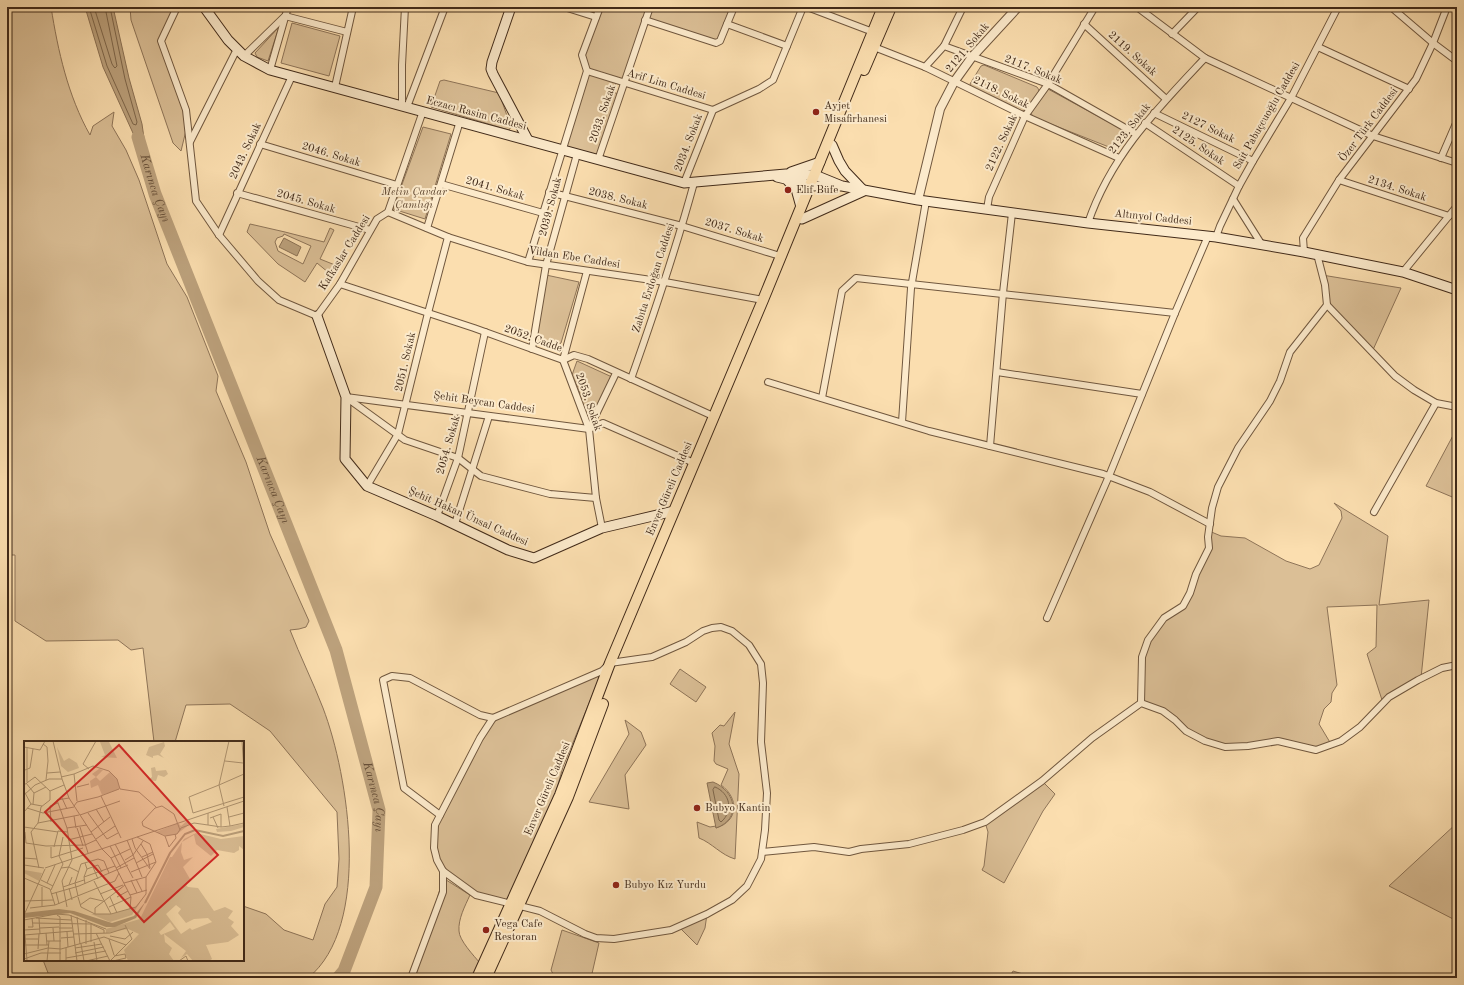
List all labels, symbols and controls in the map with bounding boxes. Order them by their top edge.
street label: 2121. Sokak [944,21,992,75]
street label: 2119. Sokak [1106,30,1158,79]
street label: 2117. Sokak [1003,54,1064,87]
street label: Sait Pabuçcuoğlu Caddesi [1232,60,1302,172]
street label: Arif Lim Caddesi [625,68,707,102]
street label: 2118. Sokak [971,75,1031,111]
street label: 2033. Sokak [588,83,618,145]
street label: Özer Türk Caddesi [1336,85,1400,164]
street label: Eczacı Rasim Caddesi [425,95,527,133]
place label: Ayjet Misafirhanesi [824,101,887,125]
street label: 2123. Sokak [1107,101,1153,156]
marker: Ayjet Misafirhanesi [811,107,821,117]
street label: 2127 Sokak [1180,110,1237,146]
street label: 2034. Sokak [673,112,705,173]
street label: 2122. Sokak [984,113,1020,173]
street label: 2043. Sokak [228,121,264,181]
street label: 2125. Sokak [1170,124,1227,168]
street label: 2046. Sokak [300,141,362,169]
water label: Karınca Çayı [137,152,172,224]
street label: 2134. Sokak [1366,174,1428,204]
street label: 2041. Sokak [464,175,526,203]
street label: 2039. Sokak [538,176,564,238]
marker: Elif Büfe [783,185,793,195]
place label: Elif Büfe [796,185,838,196]
street label: 2038. Sokak [587,186,649,212]
park label: Metin Çavdar Çamlığı [380,187,447,211]
street label: 2045. Sokak [275,188,337,216]
street label: Altınyol Caddesi [1114,208,1192,228]
street label: Kafkaslar Caddesi [317,213,373,293]
street label: 2037. Sokak [703,217,765,245]
street label: Zabıta Erdoğan Caddesi [631,222,677,334]
street label: Vildan Ebe Caddesi [527,245,621,271]
street label: 2052. Cadde [502,323,564,355]
street label: 2051. Sokak [394,331,418,393]
street label: 2053. Sokak [573,371,603,433]
street label: Şehit Beycan Caddesi [433,390,535,416]
street label: 2054. Sokak [435,414,463,476]
street label: Enver Güreli Caddesi [645,440,695,538]
water label: Karınca Çayı [253,454,291,525]
street label: Şehit Hakan Ünsal Caddesi [406,484,530,548]
street label: Enver Güreli Caddesi [523,740,573,838]
inset map [24,741,244,961]
water label: Karınca Çayı [360,760,385,832]
marker: Bubyo Kantin [692,803,702,813]
place label: Bubyo Kantin [705,803,770,814]
marker: Bubyo Kız Yurdu [611,880,621,890]
place label: Bubyo Kız Yurdu [624,880,706,891]
place label: Vega Cafe Restoran [494,919,542,943]
marker: Vega Cafe Restoran [481,925,491,935]

